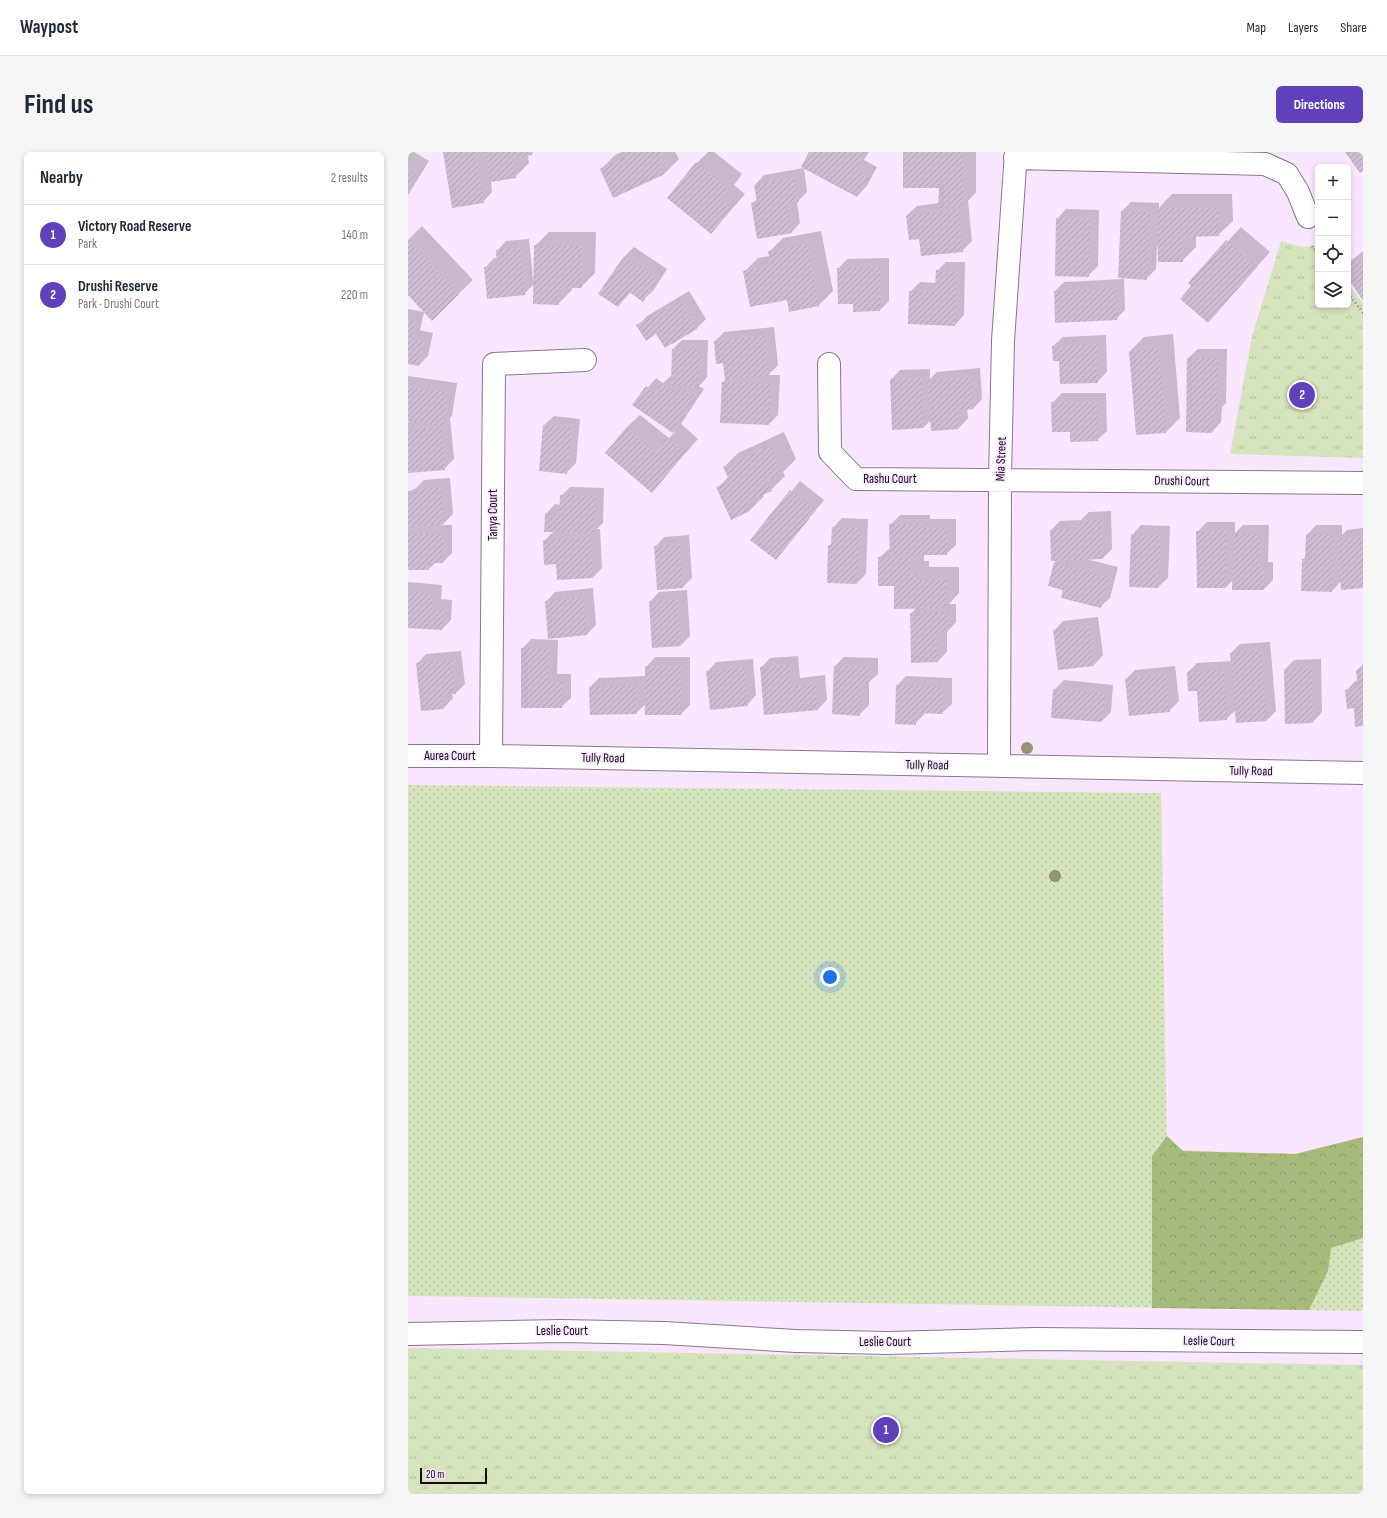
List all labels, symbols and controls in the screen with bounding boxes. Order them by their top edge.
text: Waypost [20,16,78,39]
text: Map [1246,19,1266,36]
text: Layers [1288,19,1318,36]
text: Share [1340,19,1367,36]
button: Directions [1276,86,1363,123]
text: Find us [24,88,93,121]
map controls [1315,164,1351,308]
button: + [1315,164,1351,200]
text: Nearby [40,168,83,188]
text: 2 results [331,170,368,186]
button: − [1315,200,1351,236]
text: Victory Road Reserve [78,217,191,236]
text: 1 [50,227,56,243]
text: 140 m [342,227,368,243]
text: Park [78,236,97,252]
button: locate [1315,236,1351,272]
button: layers [1315,272,1351,308]
text: Drushi Reserve [78,277,158,296]
text: 2 [50,287,56,303]
text: 220 m [341,287,368,303]
text: Park · Drushi Court [78,296,159,312]
pin: 2 [1289,380,1315,410]
street label: Mia Street [992,436,1010,482]
street label: Rashu Court [863,471,917,487]
street label: Drushi Court [1154,473,1210,489]
street label: Tanya Court [485,489,501,541]
street label: Aurea Court [423,748,476,764]
street label: Tully Road [581,750,625,766]
street label: Tully Road [905,757,949,773]
street label: Tully Road [1229,763,1273,779]
your location [820,967,840,987]
street label: Leslie Court [536,1323,588,1339]
street label: Leslie Court [1183,1333,1235,1349]
street label: Leslie Court [859,1334,911,1350]
pin: 1 [873,1415,899,1445]
scale bar [420,1466,487,1485]
text: 20 m [426,1468,444,1481]

